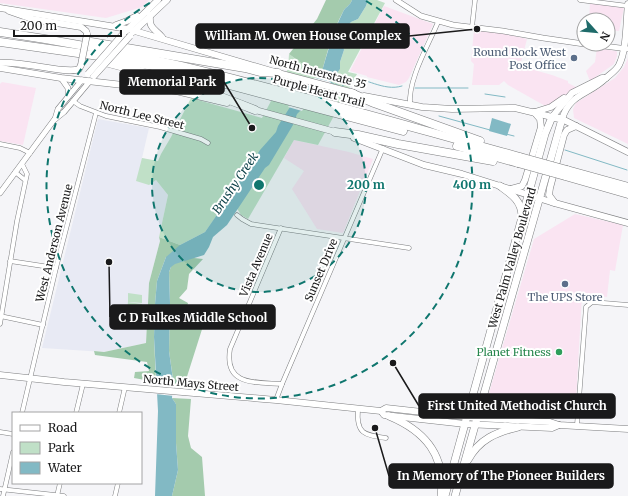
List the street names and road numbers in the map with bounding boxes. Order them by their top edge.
street label: North Interstate 35 [268,52,368,92]
street label: Purple Heart Trail [271,72,367,110]
street label: North Lee Street [98,98,186,132]
street label: West Anderson Avenue [32,182,76,304]
street label: West Palm Valley Boulevard [485,185,539,331]
street label: Vista Avenue [236,231,276,300]
street label: Sunset Drive [301,236,341,304]
street label: North Mays Street [142,372,240,394]

